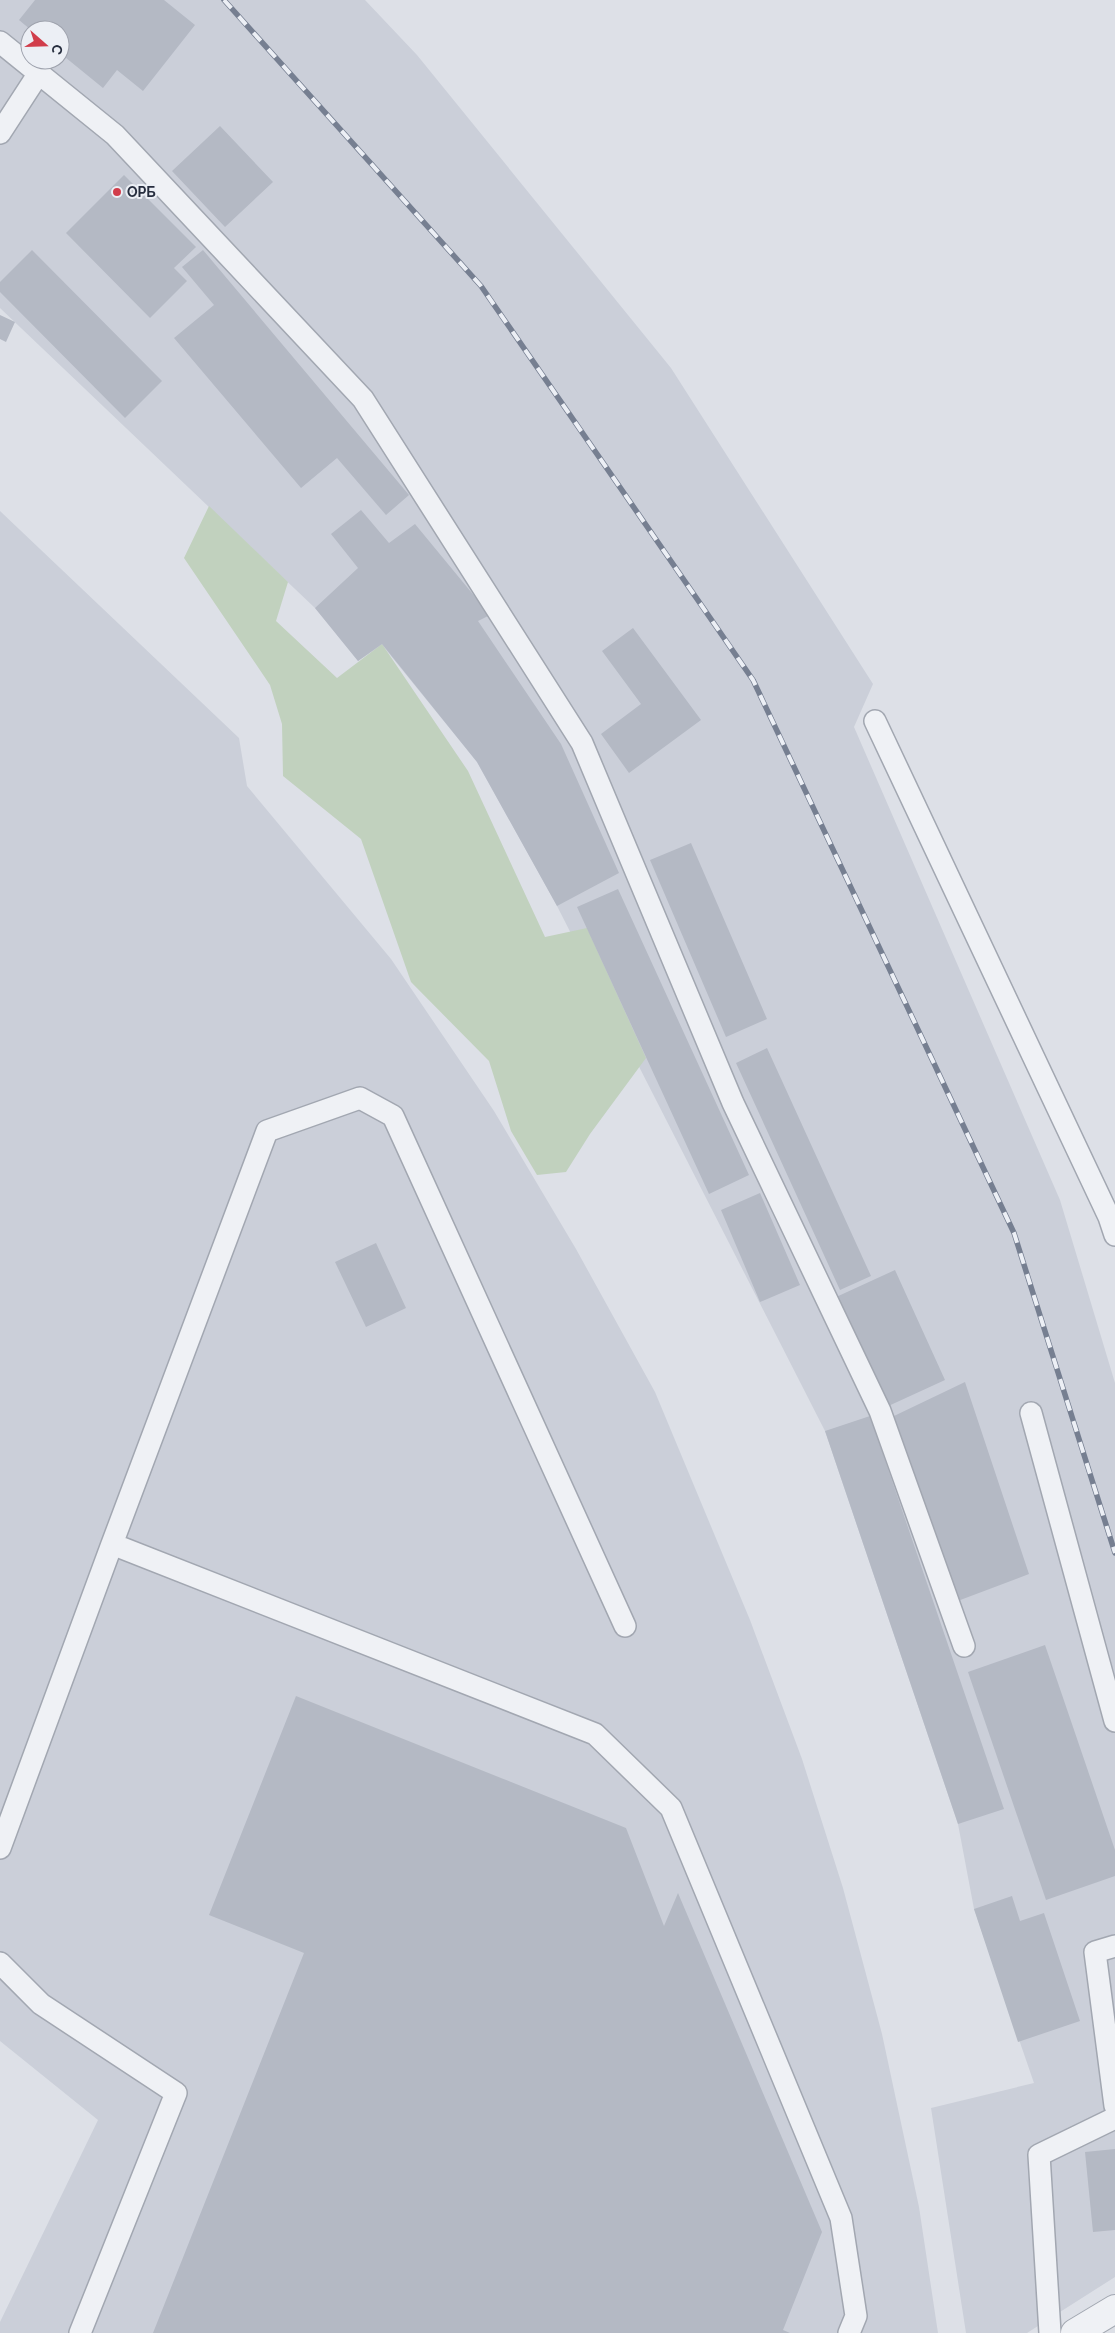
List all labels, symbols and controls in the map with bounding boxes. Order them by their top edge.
north arrow [20,20,70,70]
text: С [48,42,66,57]
place label: ОРБ [127,184,156,200]
marker: ОРБ [111,186,123,198]

